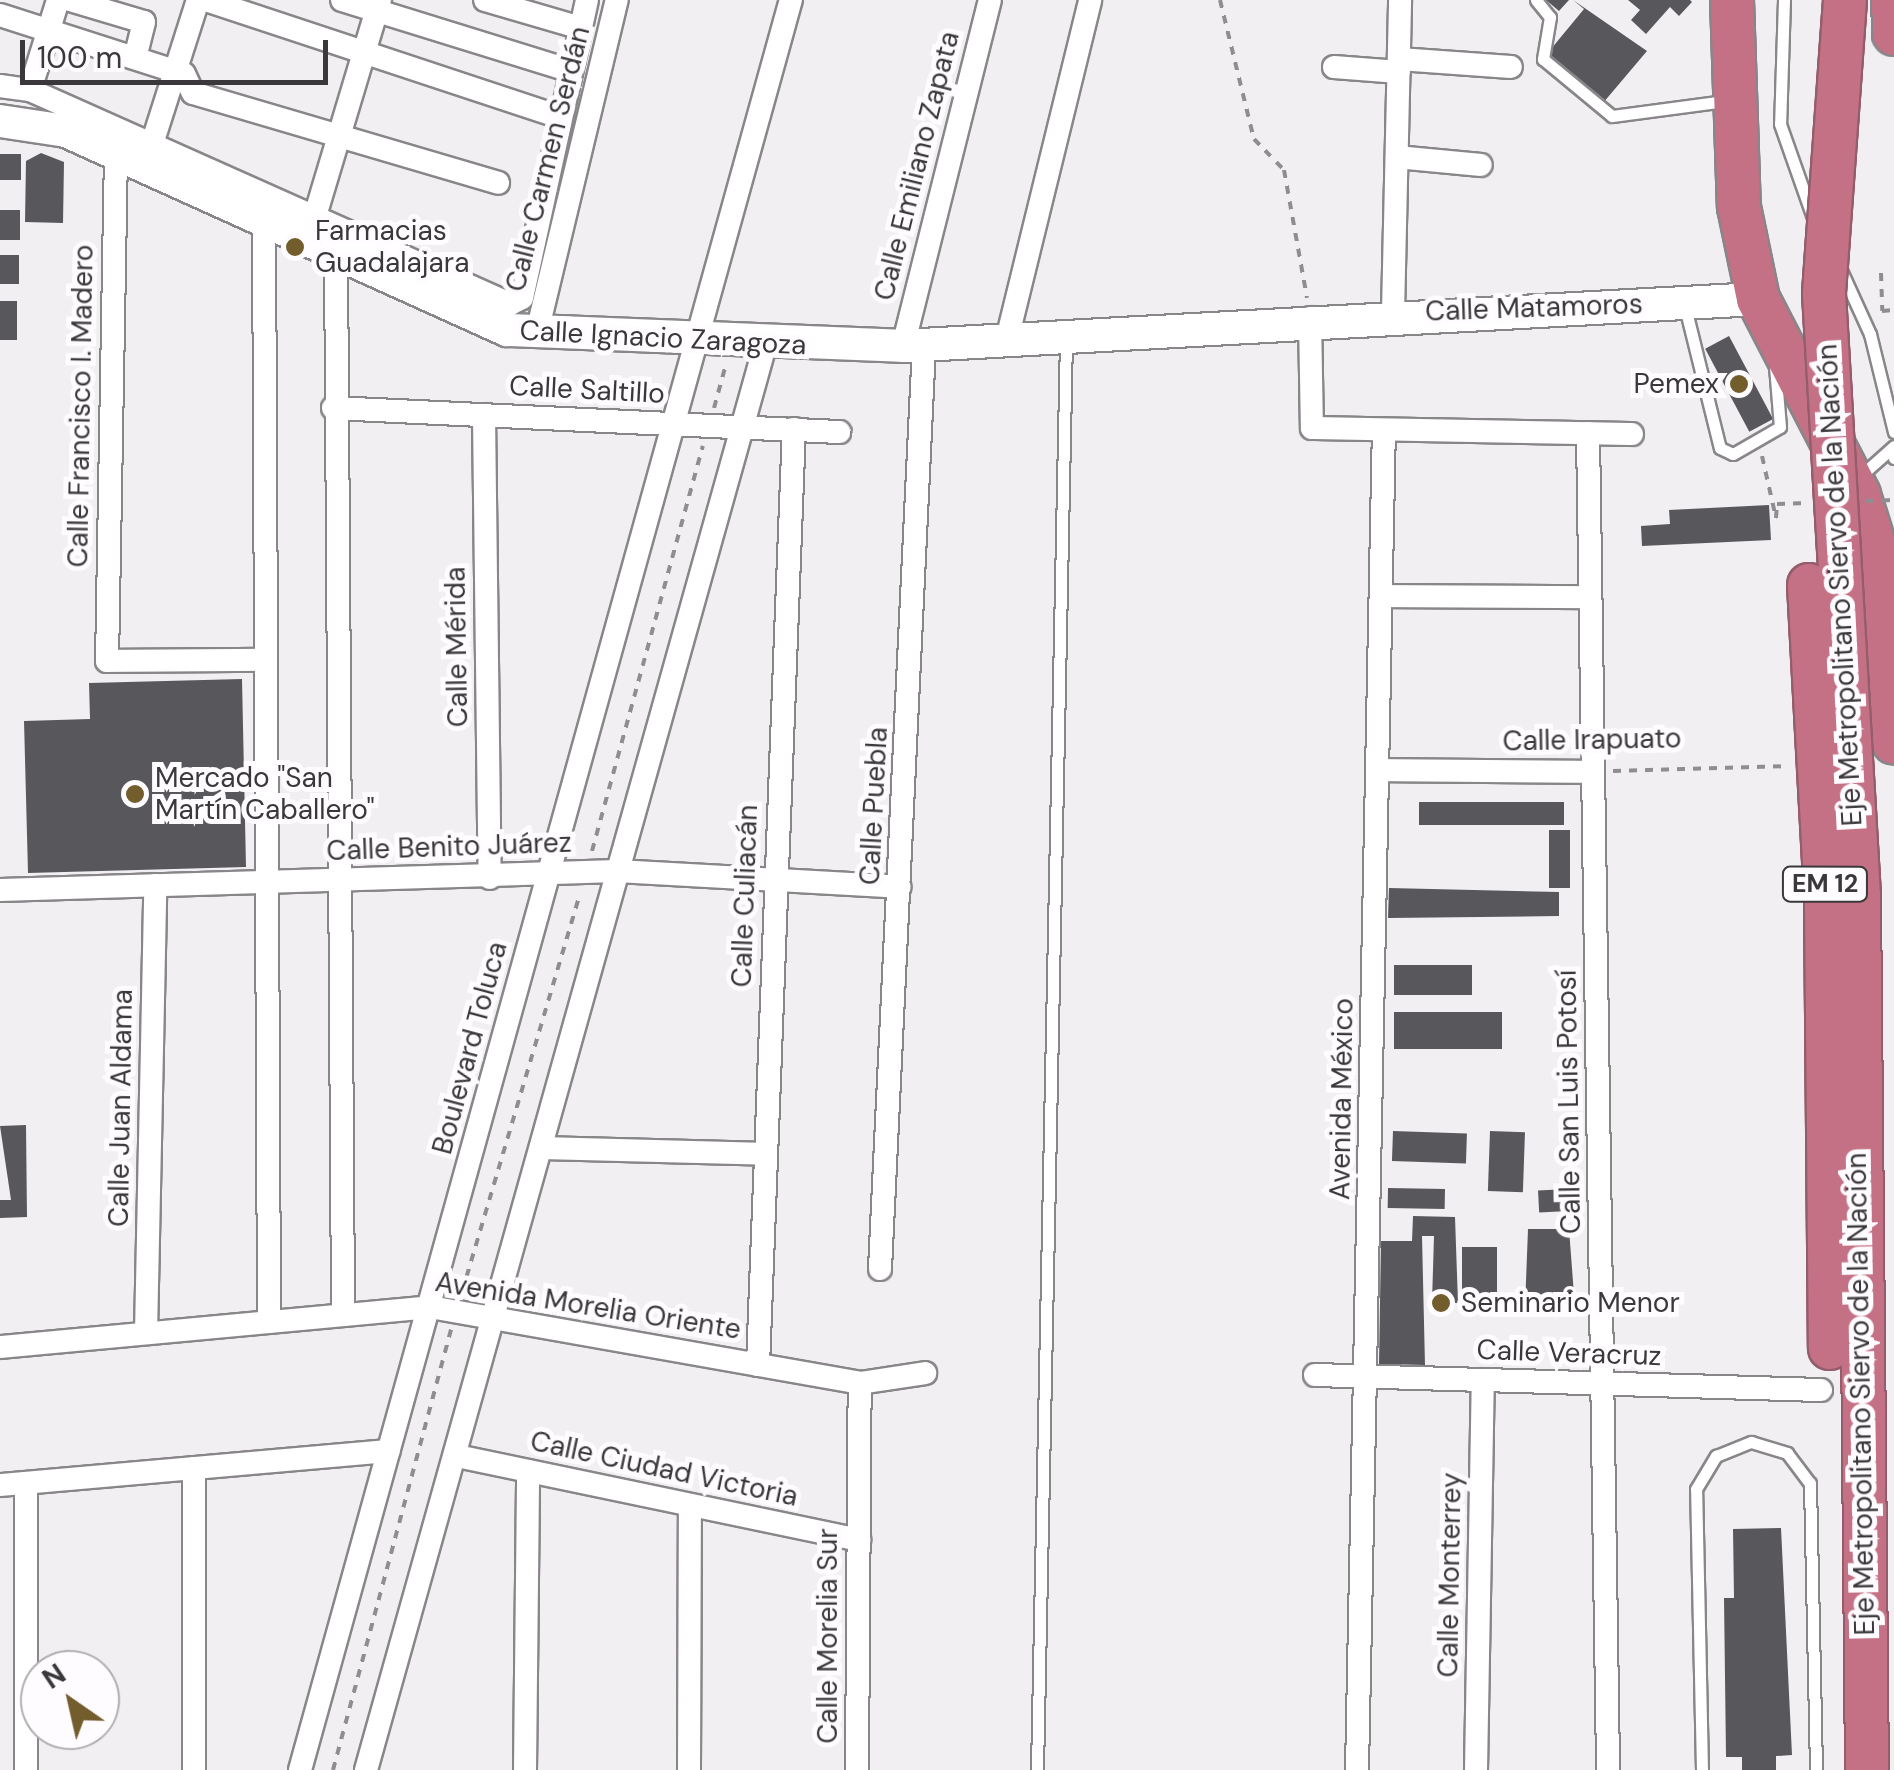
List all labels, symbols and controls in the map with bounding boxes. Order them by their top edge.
scale bar [25,20,332,82]
street label: Calle Carmen Serdán [499,23,597,295]
street label: Calle Emiliano Zapata [867,28,967,304]
text: 100 m [37,38,122,77]
place label: Farmacias Guadalajara [315,214,469,280]
marker: Farmacias Guadalajara [284,236,306,258]
street label: Calle Francisco I. Madero [61,244,101,568]
street label: Calle Matamoros [1425,287,1643,329]
street label: Calle Ignacio Zaragoza [519,314,807,362]
street label: Eje Metropolitano Siervo de la Nación [1811,343,1869,827]
place label: Pemex [1634,367,1719,401]
street label: Calle Saltillo [508,369,666,411]
marker: Pemex [1728,373,1750,395]
street label: Calle Mérida [439,566,475,728]
street label: Calle Irapuato [1502,722,1682,758]
street label: Calle Puebla [853,726,895,886]
place label: Mercado "San Martín Caballero" [155,761,375,827]
marker: Mercado "San Martín Caballero" [124,783,146,805]
street label: Calle Culiacán [725,804,765,988]
street label: Calle Benito Juárez [326,826,572,868]
road number: EM 12 [1780,864,1870,904]
street label: Boulevard Toluca [425,938,515,1158]
street label: Calle San Luis Potosí [1550,970,1588,1234]
street label: Calle Juan Aldama [102,989,140,1227]
street label: Avenida México [1323,998,1361,1200]
street label: Eje Metropolitano Siervo de la Nación [1840,1152,1882,1636]
street label: Avenida Morelia Oriente [433,1265,743,1347]
place label: Seminario Menor [1461,1286,1680,1320]
marker: Seminario Menor [1430,1292,1452,1314]
street label: Calle Veracruz [1476,1333,1662,1373]
street label: Calle Ciudad Victoria [527,1424,801,1514]
street label: Calle Monterrey [1431,1472,1469,1678]
street label: Calle Morelia Sur [811,1528,845,1744]
north arrow [20,1650,120,1750]
text: N [35,1655,73,1697]

